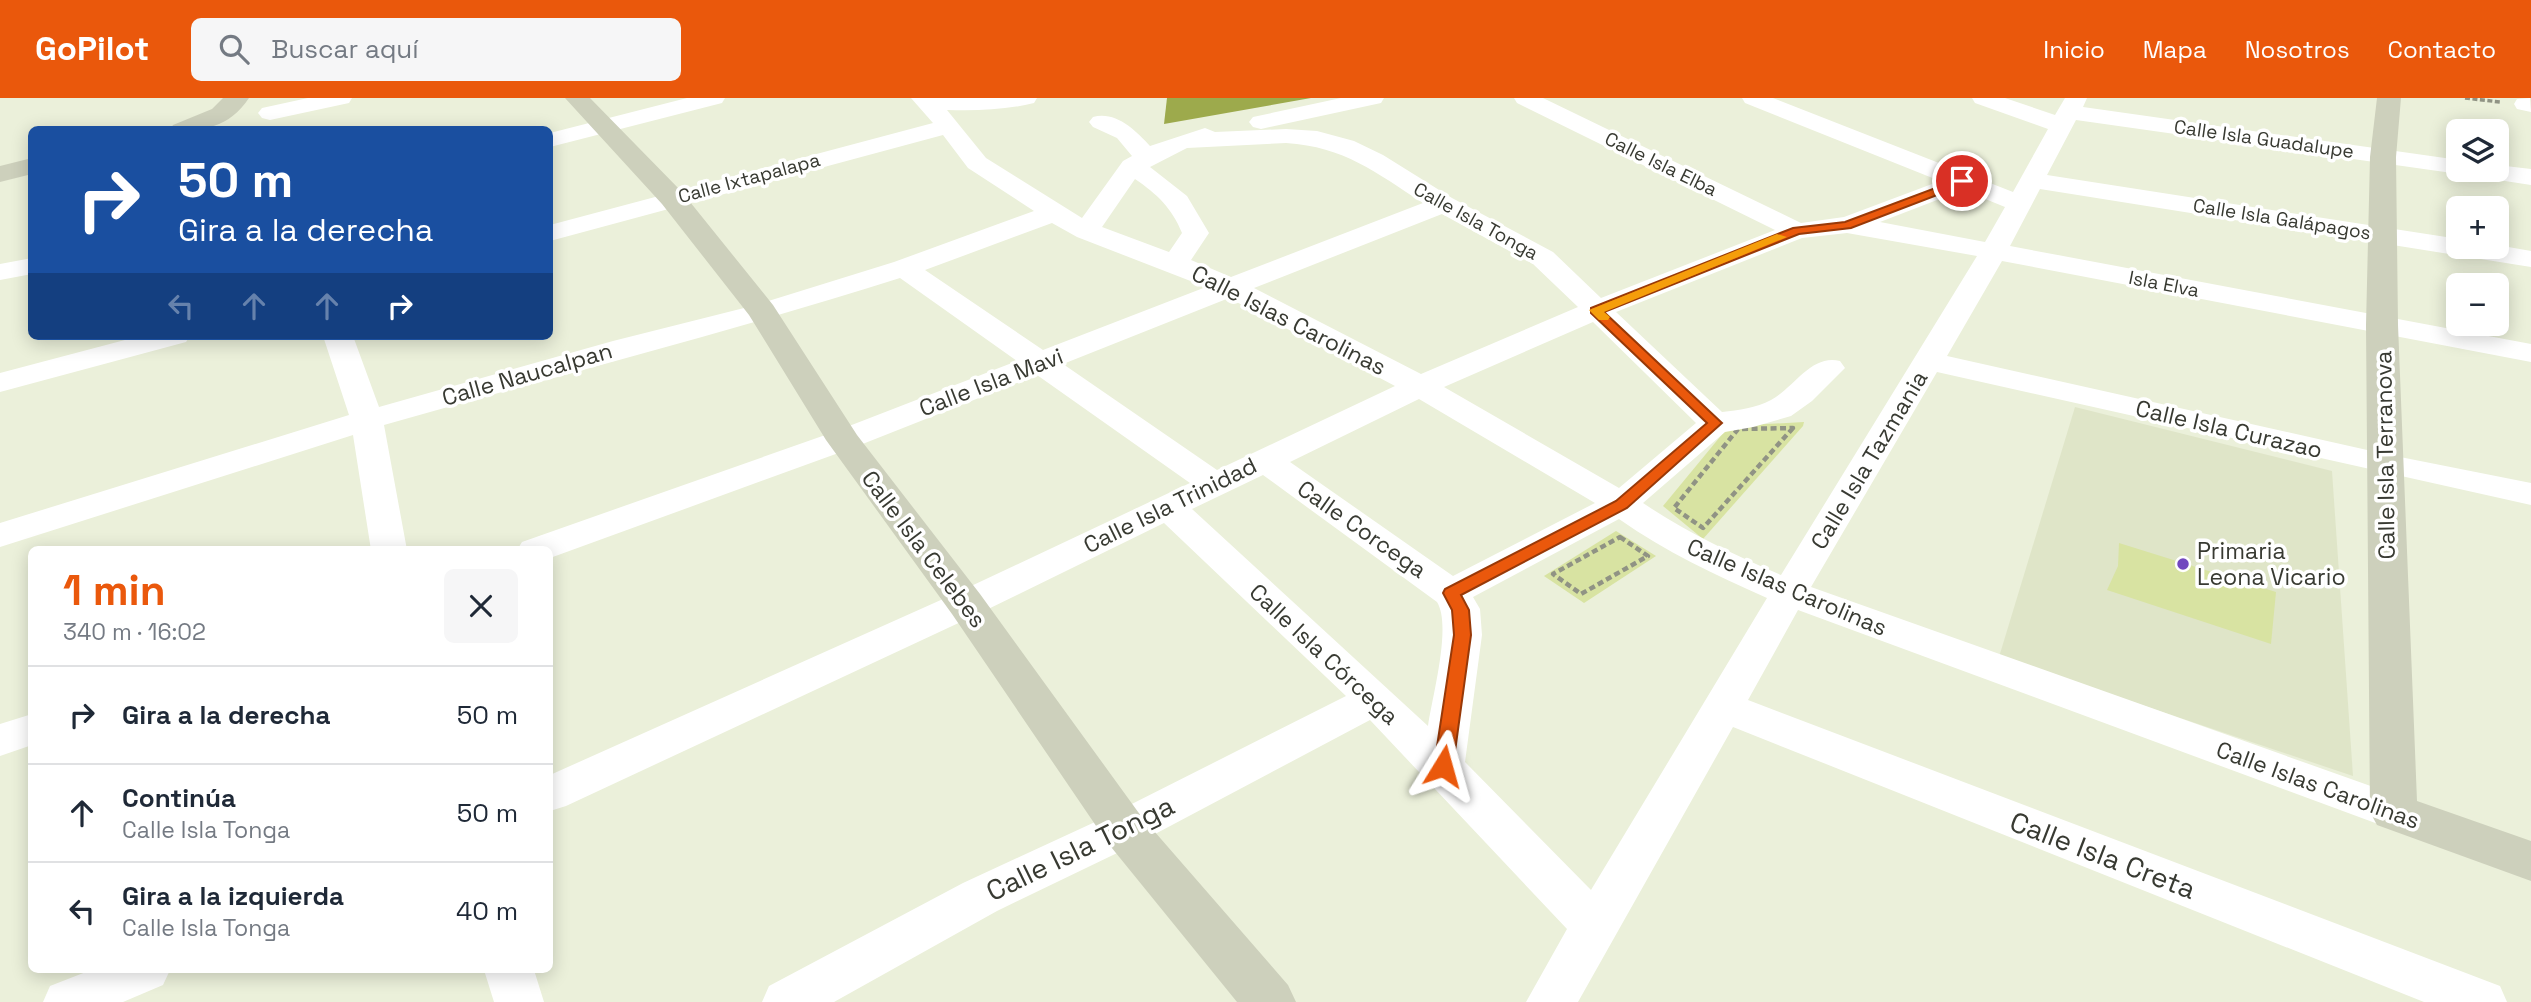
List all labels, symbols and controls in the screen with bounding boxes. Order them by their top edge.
search box [191,18,681,81]
text: GoPilot [35,28,149,70]
icon: search [215,30,253,68]
text: Buscar aquí [271,32,419,66]
text: Inicio [2043,34,2105,65]
text: Mapa [2143,34,2207,65]
text: Nosotros [2245,34,2350,65]
text: Contacto [2388,34,2496,65]
street label: Calle Isla Guadalupe [2172,114,2356,164]
map controls [2446,119,2509,336]
button: layers [2446,119,2509,182]
street label: Calle Isla Elba [1601,126,1721,202]
street label: Calle Ixtapalapa [675,147,823,209]
text: 50 m [178,149,293,211]
pin [1932,151,1992,211]
icon: right [63,154,154,245]
icon: arrive [1943,162,1981,200]
street label: Calle Isla Tonga [1409,176,1543,266]
street label: Calle Isla Galápagos [2191,193,2373,245]
button: + [2446,196,2509,259]
text: Gira a la derecha [178,210,433,250]
street label: Calle Islas Carolinas [1187,258,1391,382]
street label: Isla Elva [2127,265,2201,303]
button: − [2446,273,2509,336]
icon: left [162,287,200,325]
icon: ahead [235,287,273,325]
icon: ahead [308,287,346,325]
icon: right [381,287,419,325]
street label: Calle Naucalpan [438,335,616,413]
street label: Calle Isla Mavi [915,341,1067,423]
street label: Calle Isla Terranova [2368,350,2402,560]
street label: Calle Isla Tazmania [1804,365,1934,555]
street label: Calle Isla Curazao [2133,393,2325,465]
street label: Calle Isla Trinidad [1078,450,1262,560]
street label: Calle Isla Celebes [855,464,993,634]
street label: Calle Corcega [1291,473,1433,585]
street label: Calle Islas Carolinas [1682,531,1892,643]
place label: Primaria Leona Vicario [2197,536,2346,592]
marker: Primaria Leona Vicario [2175,556,2191,572]
text: 1 min [63,564,166,617]
button: close [444,569,518,643]
street label: Calle Isla Córcega [1243,577,1405,731]
text: 340 m · 16:02 [63,617,206,647]
icon: right [63,696,101,734]
text: Gira a la derecha [122,698,331,732]
text: 50 m [457,698,518,732]
position arrow [1406,729,1480,803]
street label: Calle Islas Carolinas [2212,734,2424,836]
text: Continúa [122,781,236,815]
street label: Calle Isla Tonga [980,787,1180,909]
icon: ahead [63,794,101,832]
text: 50 m [457,796,518,830]
street label: Calle Isla Creta [2005,803,2201,907]
text: Calle Isla Tonga [122,815,290,845]
text: Gira a la izquierda [122,879,344,913]
icon: left [63,892,101,930]
text: 40 m [456,894,518,928]
text: Calle Isla Tonga [122,913,290,943]

